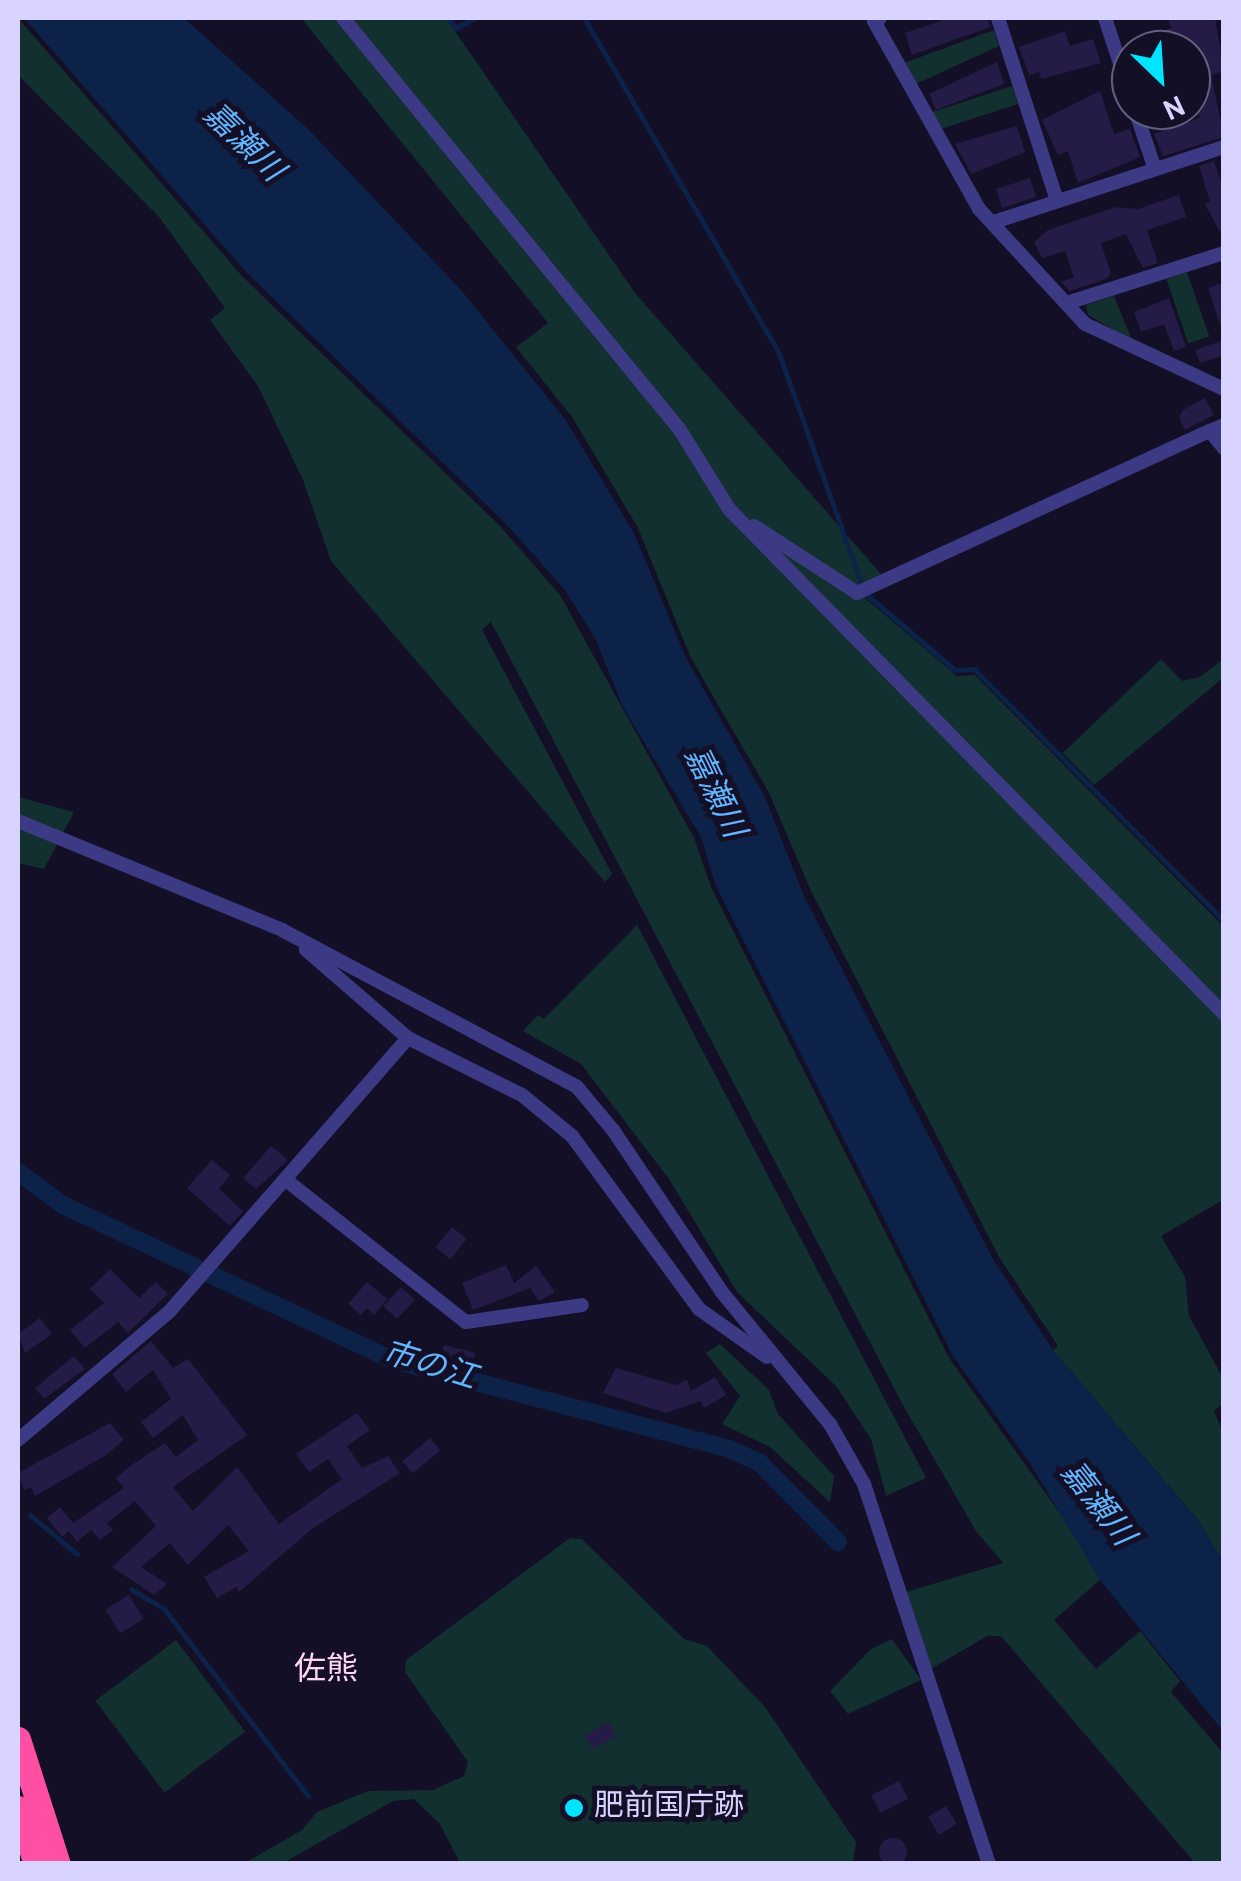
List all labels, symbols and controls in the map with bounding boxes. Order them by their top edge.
north arrow [1111,30,1211,130]
text: N [1156,85,1190,126]
water label: 嘉瀬川 [194,97,290,191]
water label: 嘉瀬川 [675,741,751,845]
water label: 市の江 [377,1335,481,1399]
water label: 嘉瀬川 [1051,1455,1141,1555]
district label: 佐熊 [294,1652,358,1690]
place label: 肥前国庁跡 [594,1790,744,1826]
marker: 肥前国庁跡 [563,1797,585,1819]

